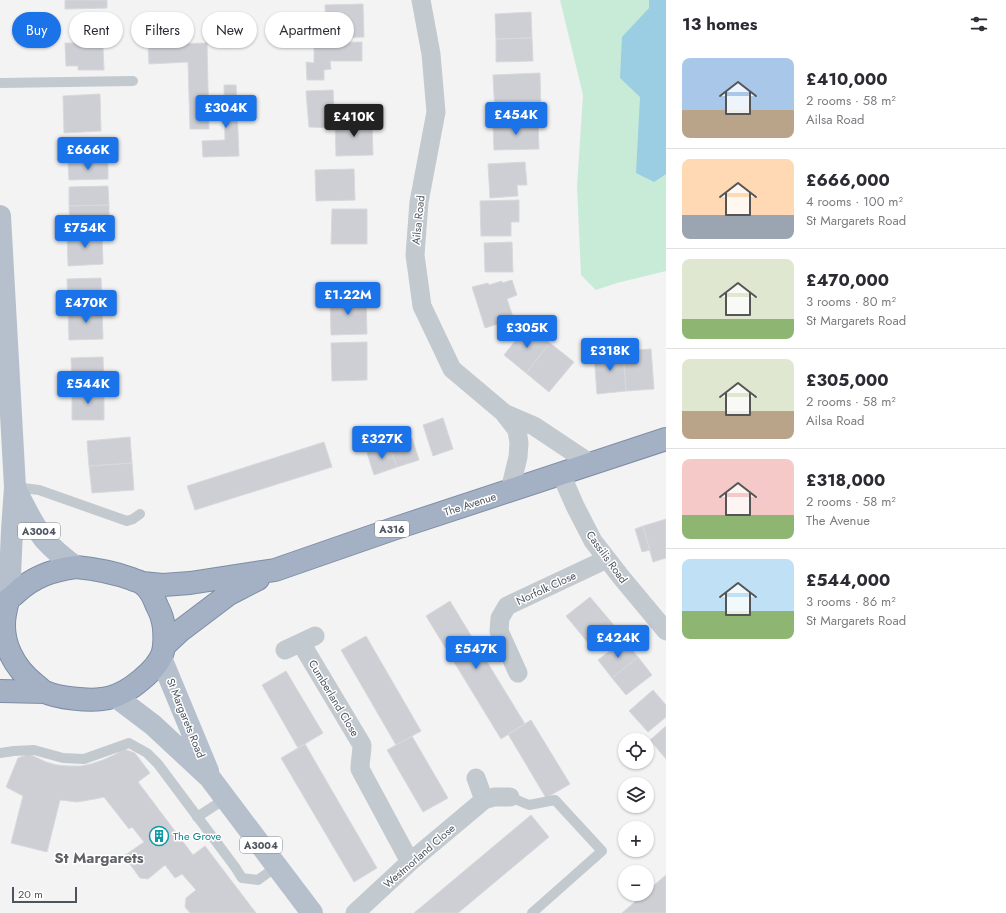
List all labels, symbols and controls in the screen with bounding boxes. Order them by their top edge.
chip: Buy [12,12,61,48]
chip: Rent [69,12,123,48]
chip: Filters [131,12,194,48]
chip: New [202,12,257,48]
chip: Apartment [265,12,354,48]
text: 13 homes [682,12,757,36]
icon: filters [968,13,990,35]
text: £410,000 [806,67,887,91]
icon: home [714,74,762,122]
text: 2 rooms · 58 m² [806,91,896,110]
pin: £304K [198,95,254,129]
text: £304K [205,98,247,117]
pin: £454K [488,102,544,136]
pin: £410K [326,104,382,138]
text: £454K [494,105,538,124]
text: £410K [333,107,375,126]
text: Ailsa Road [806,110,864,129]
pin: £666K [60,137,116,171]
text: £666K [66,140,110,159]
text: £666,000 [806,168,890,192]
icon: home [714,175,762,223]
text: 4 rooms · 100 m² [806,192,903,211]
street label: Ailsa Road [407,195,429,245]
text: St Margarets Road [806,211,906,230]
pin: £754K [57,215,113,249]
text: £754K [64,218,106,237]
text: £470,000 [806,268,889,292]
icon: home [714,275,762,323]
pin: £1.22M [315,282,381,316]
text: £1.22M [324,285,372,304]
pin: £470K [58,290,114,324]
text: 3 rooms · 80 m² [806,292,896,311]
text: £470K [65,293,107,312]
text: St Margarets Road [806,311,906,330]
pin: £305K [499,315,555,349]
text: £305K [506,318,548,337]
pin: £318K [582,338,638,372]
text: £318K [590,341,630,360]
text: £305,000 [806,368,888,392]
pin: £544K [60,371,116,405]
text: £544K [66,374,110,393]
icon: home [714,375,762,423]
text: 2 rooms · 58 m² [806,392,896,411]
text: Ailsa Road [806,411,864,430]
pin: £327K [354,426,410,460]
text: £327K [361,429,403,448]
text: £318,000 [806,468,885,492]
icon: home [714,475,762,523]
street label: The Avenue [442,488,499,520]
text: 2 rooms · 58 m² [806,492,896,511]
text: The Avenue [806,511,870,530]
road number: A316 [375,521,409,537]
road number: A3004 [18,523,60,539]
street label: Cassilis Road [582,527,632,587]
street label: Norfolk Close [513,567,579,609]
text: £544,000 [806,568,890,592]
icon: home [714,575,762,623]
text: 3 rooms · 86 m² [806,592,896,611]
text: St Margarets Road [806,611,906,630]
pin: £424K [590,625,646,659]
text: £424K [596,628,640,647]
pin: £547K [448,636,504,670]
text: £547K [455,639,497,658]
street label: Cumberland Close [305,657,363,740]
street label: St Margarets Road [163,676,209,760]
map controls [618,733,654,901]
button: locate [618,733,654,769]
button: layers [618,777,654,813]
street label: Westmorland Close [380,820,459,892]
button: + [618,821,654,857]
building icon: The Grove [148,825,170,847]
place label: The Grove [173,828,222,844]
road number: A3004 [240,837,282,853]
district label: St Margarets [54,847,144,869]
button: − [618,865,654,901]
scale bar [12,885,77,904]
text: 20 m [18,886,43,902]

